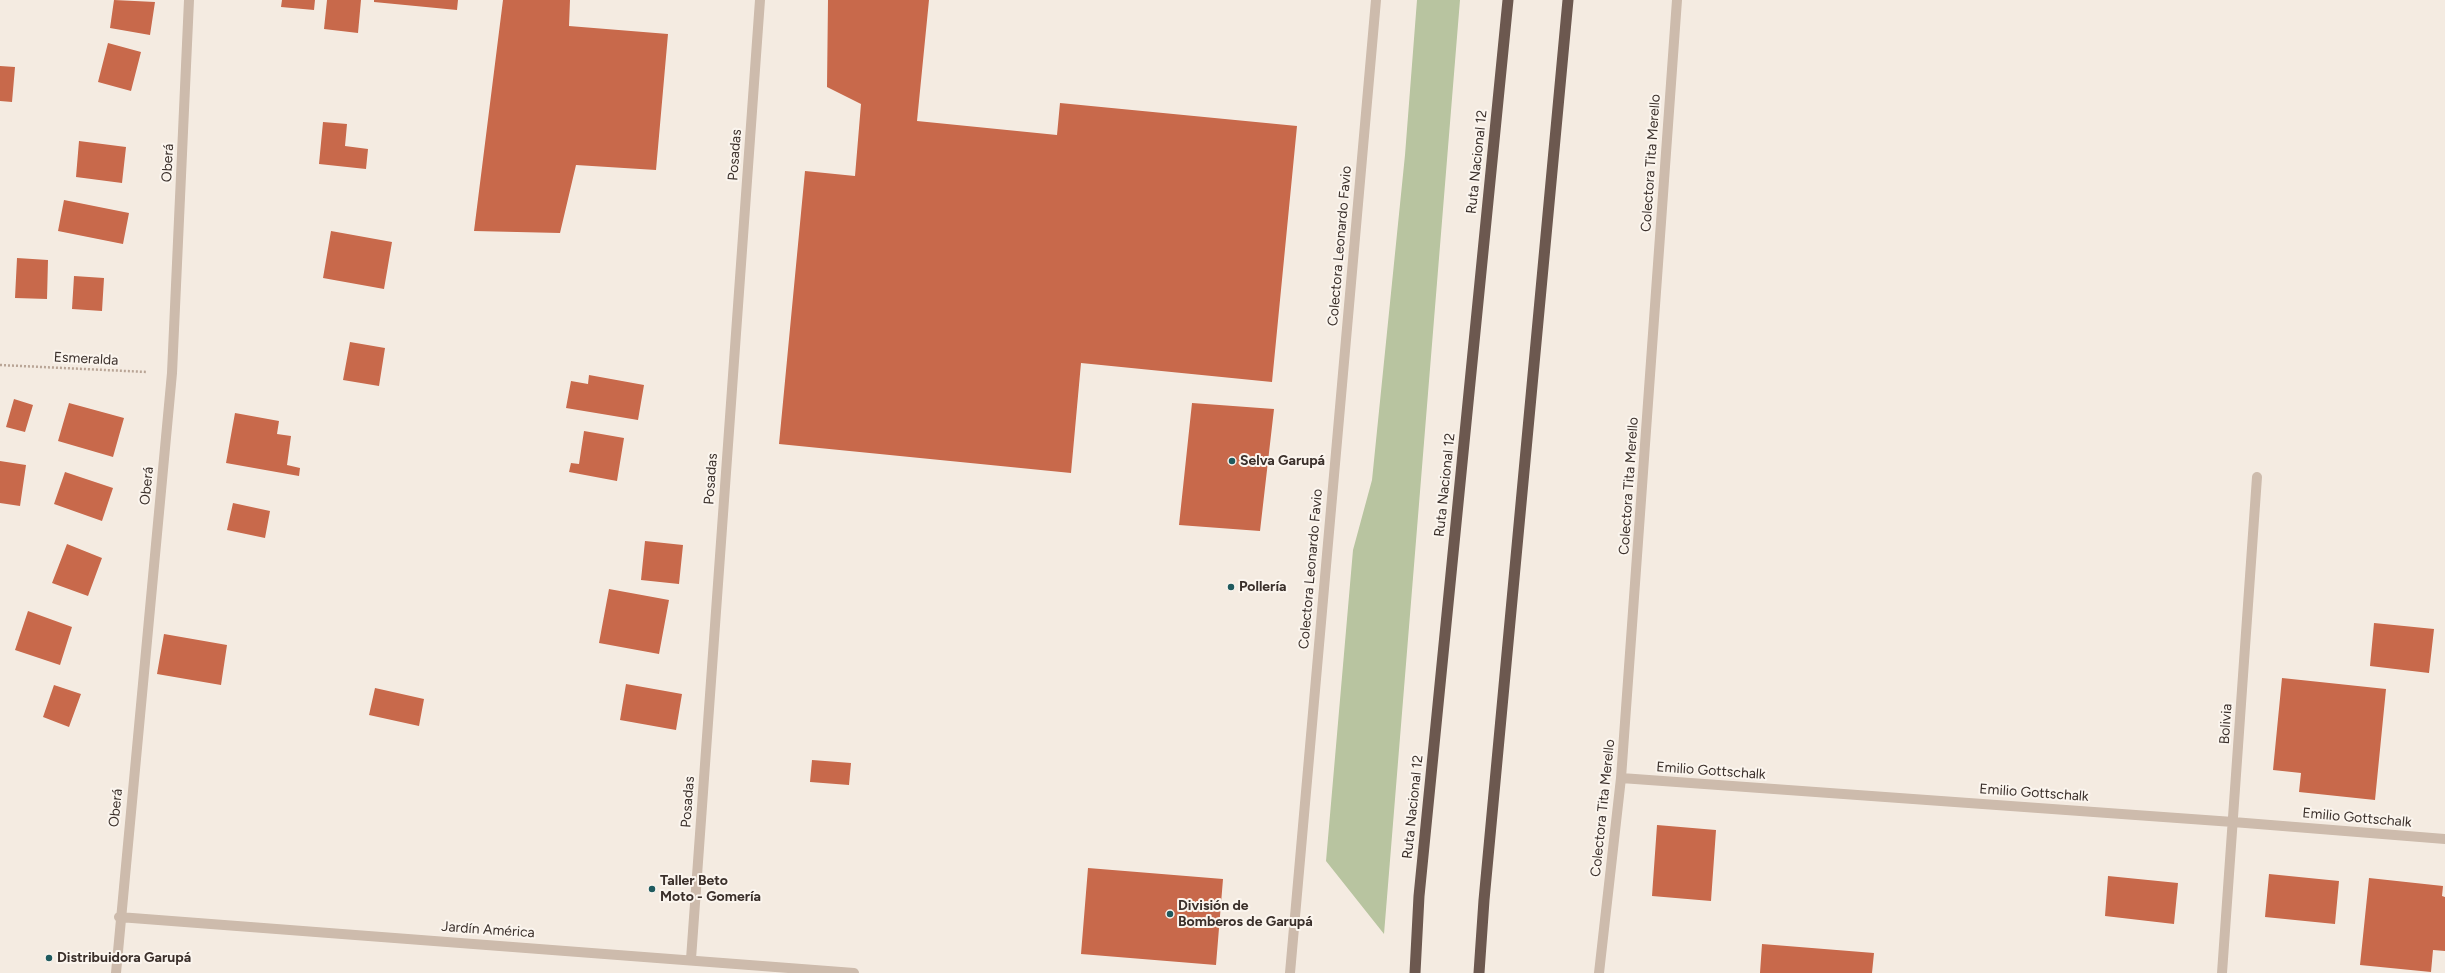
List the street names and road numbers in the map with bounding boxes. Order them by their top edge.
street label: Colectora Tita Merello [1638,93,1664,233]
street label: Ruta Nacional 12 [1463,109,1491,215]
street label: Posadas [725,129,745,181]
street label: Oberá [159,143,177,183]
street label: Colectora Leonardo Favio [1325,165,1355,327]
street label: Esmeralda [53,349,119,369]
street label: Colectora Tita Merello [1616,416,1642,556]
street label: Ruta Nacional 12 [1431,432,1459,538]
street label: Posadas [701,453,721,505]
street label: Oberá [137,466,157,506]
street label: Colectora Leonardo Favio [1296,488,1326,650]
street label: Bolivia [2216,703,2236,745]
street label: Colectora Tita Merello [1587,738,1619,878]
street label: Ruta Nacional 12 [1399,754,1427,860]
street label: Emilio Gottschalk [1656,759,1766,783]
street label: Posadas [678,776,698,828]
street label: Emilio Gottschalk [1979,781,2089,805]
street label: Oberá [106,788,126,828]
street label: Emilio Gottschalk [2302,805,2412,831]
street label: Jardín América [441,918,535,942]

